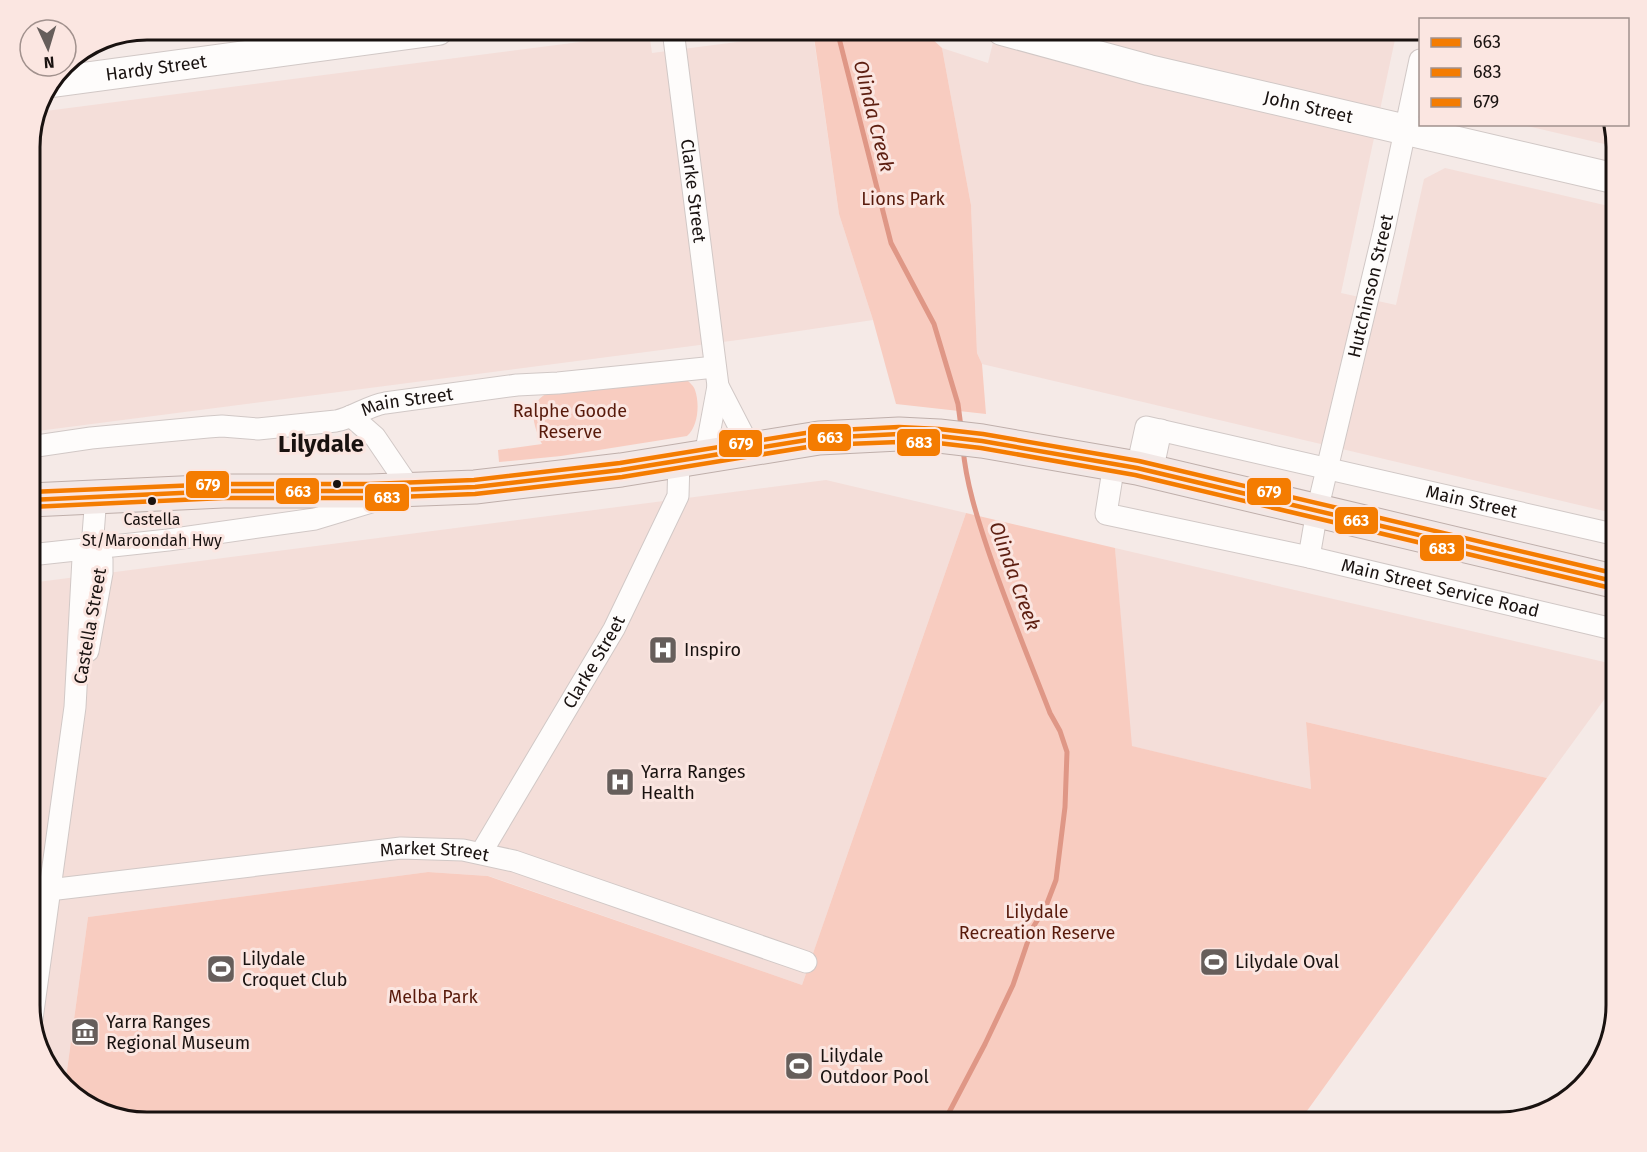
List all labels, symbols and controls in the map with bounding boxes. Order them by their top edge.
north arrow [18,18,78,78]
legend [1419,18,1629,126]
text: 663 [1473,31,1501,53]
street label: Hardy Street [104,50,208,86]
text: N [43,53,55,72]
water label: Olinda Creek [849,58,899,174]
text: 683 [1473,61,1502,83]
street label: John Street [1262,86,1356,128]
text: 679 [1473,91,1499,113]
street label: Clarke Street [676,138,711,244]
park label: Lions Park [861,188,946,210]
street label: Hutchinson Street [1343,212,1398,360]
street label: Main Street [357,383,455,421]
park label: Ralphe Goode Reserve [513,400,627,443]
line badge: 663 [807,423,852,452]
text: 663 [817,428,843,447]
line badge: 683 [896,428,941,457]
line badge: 679 [718,429,763,458]
district label: Lilydale [278,430,364,458]
text: 683 [906,433,932,452]
text: 679 [729,434,753,453]
line badge: 679 [185,470,230,499]
text: 679 [196,475,220,494]
line badge: 663 [275,477,320,505]
line badge: 679 [1246,477,1292,506]
unlabelled marker [331,478,343,490]
street label: Main Street [1424,481,1520,523]
text: 663 [285,482,311,501]
text: 679 [1257,482,1281,501]
line badge: 683 [364,483,410,512]
text: 683 [374,488,400,507]
marker: Castella St/Maroondah Hwy [146,495,158,507]
line badge: 663 [1334,506,1379,535]
place label: Castella St/Maroondah Hwy [82,510,222,550]
text: 663 [1343,511,1369,530]
water label: Olinda Creek [984,518,1046,634]
line badge: 683 [1419,534,1465,562]
text: 683 [1429,539,1455,558]
street label: Main Street Service Road [1339,554,1541,622]
street label: Castella Street [69,566,111,686]
street label: Clarke Street [558,611,630,713]
hospital icon: Inspiro [647,634,679,666]
place label: Inspiro [684,639,741,661]
place label: Yarra Ranges Health [641,761,745,804]
hospital icon: Yarra Ranges Health [604,766,636,798]
street label: Market Street [378,837,492,866]
park label: Lilydale Recreation Reserve [959,901,1115,944]
sports icon: Lilydale Oval [1198,946,1230,978]
place label: Lilydale Croquet Club [242,948,347,991]
place label: Lilydale Oval [1235,951,1339,973]
sports icon: Lilydale Croquet Club [205,953,237,985]
park label: Melba Park [388,986,479,1008]
place label: Yarra Ranges Regional Museum [106,1011,250,1054]
museum icon: Yarra Ranges Regional Museum [69,1016,101,1048]
place label: Lilydale Outdoor Pool [820,1045,929,1088]
sports icon: Lilydale Outdoor Pool [783,1050,815,1082]

